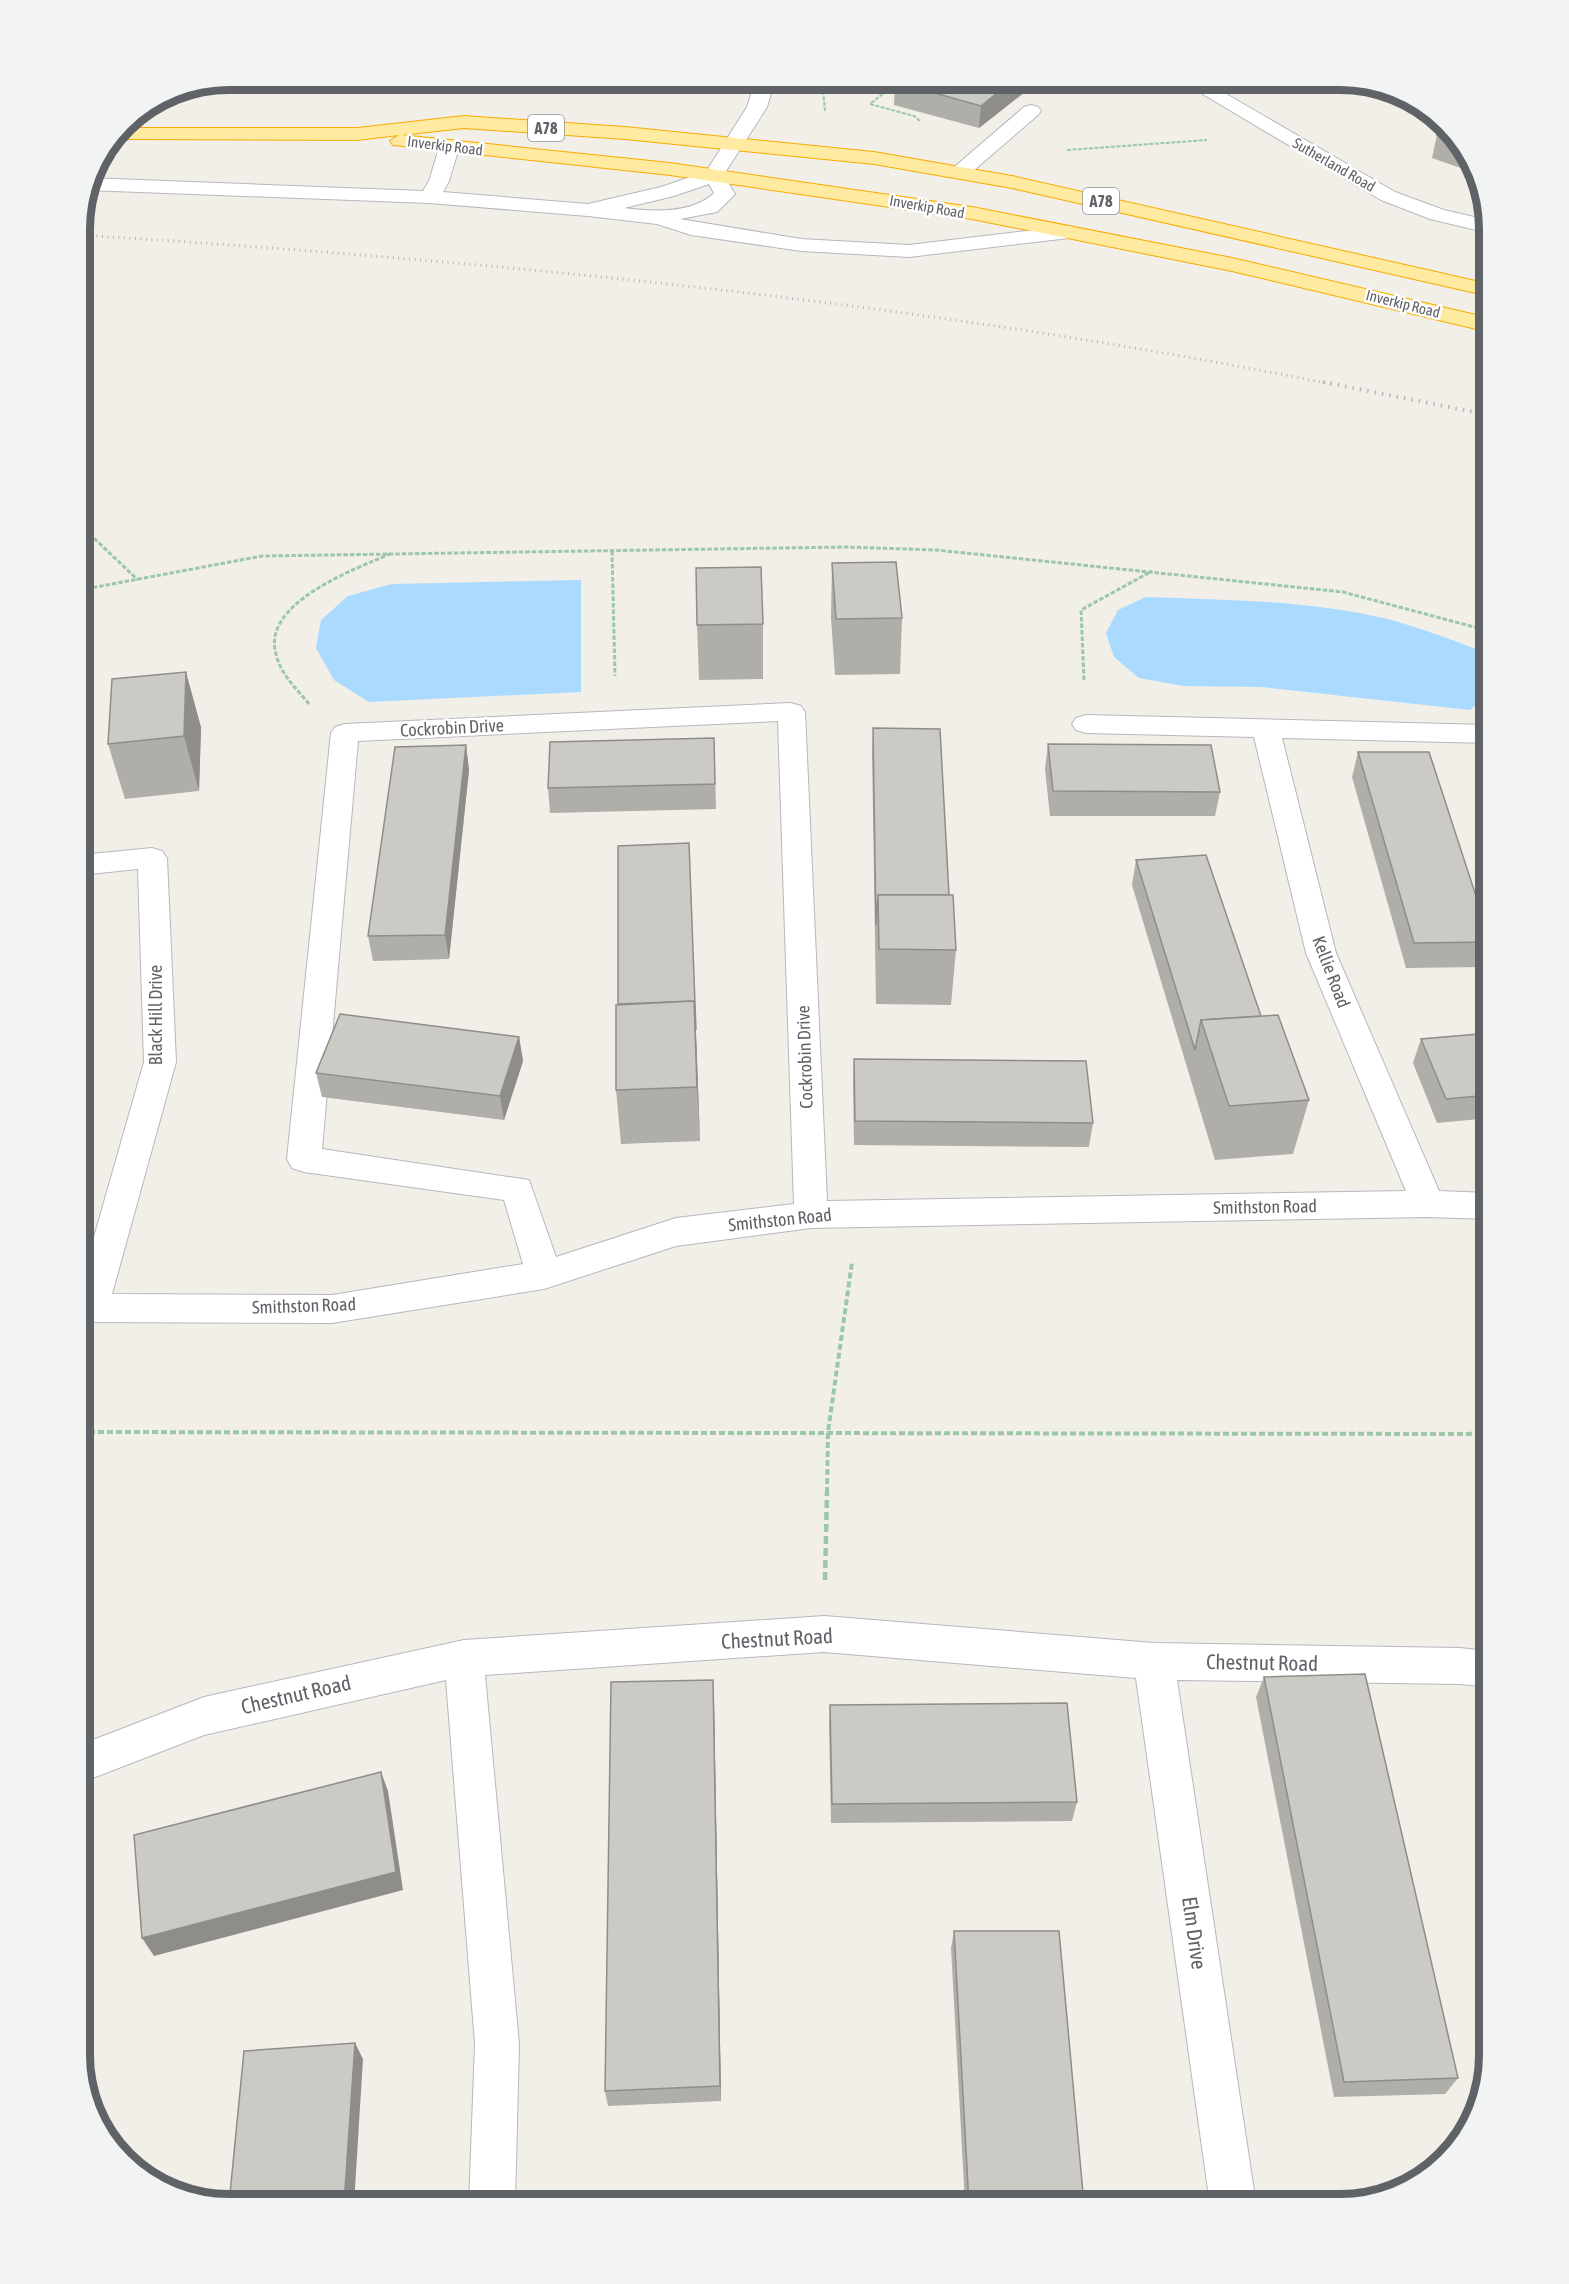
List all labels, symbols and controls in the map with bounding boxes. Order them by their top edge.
road number: A78 [528,115,564,141]
street label: Inverkip Road [406,132,484,159]
street label: Sutherland Road [1290,134,1379,195]
road number: A78 [1083,188,1119,214]
street label: Inverkip Road [888,192,966,221]
street label: Inverkip Road [1364,286,1442,321]
street label: Cockrobin Drive [400,714,504,741]
street label: Kellie Road [1308,933,1355,1011]
street label: Black Hill Drive [145,965,166,1065]
street label: Cockrobin Drive [792,1005,817,1109]
street label: Smithston Road [1213,1195,1317,1218]
street label: Smithston Road [727,1204,833,1235]
street label: Smithston Road [252,1293,356,1318]
street label: Chestnut Road [720,1623,833,1653]
street label: Chestnut Road [1206,1649,1318,1675]
street label: Chestnut Road [239,1670,353,1718]
street label: Elm Drive [1178,1895,1212,1971]

